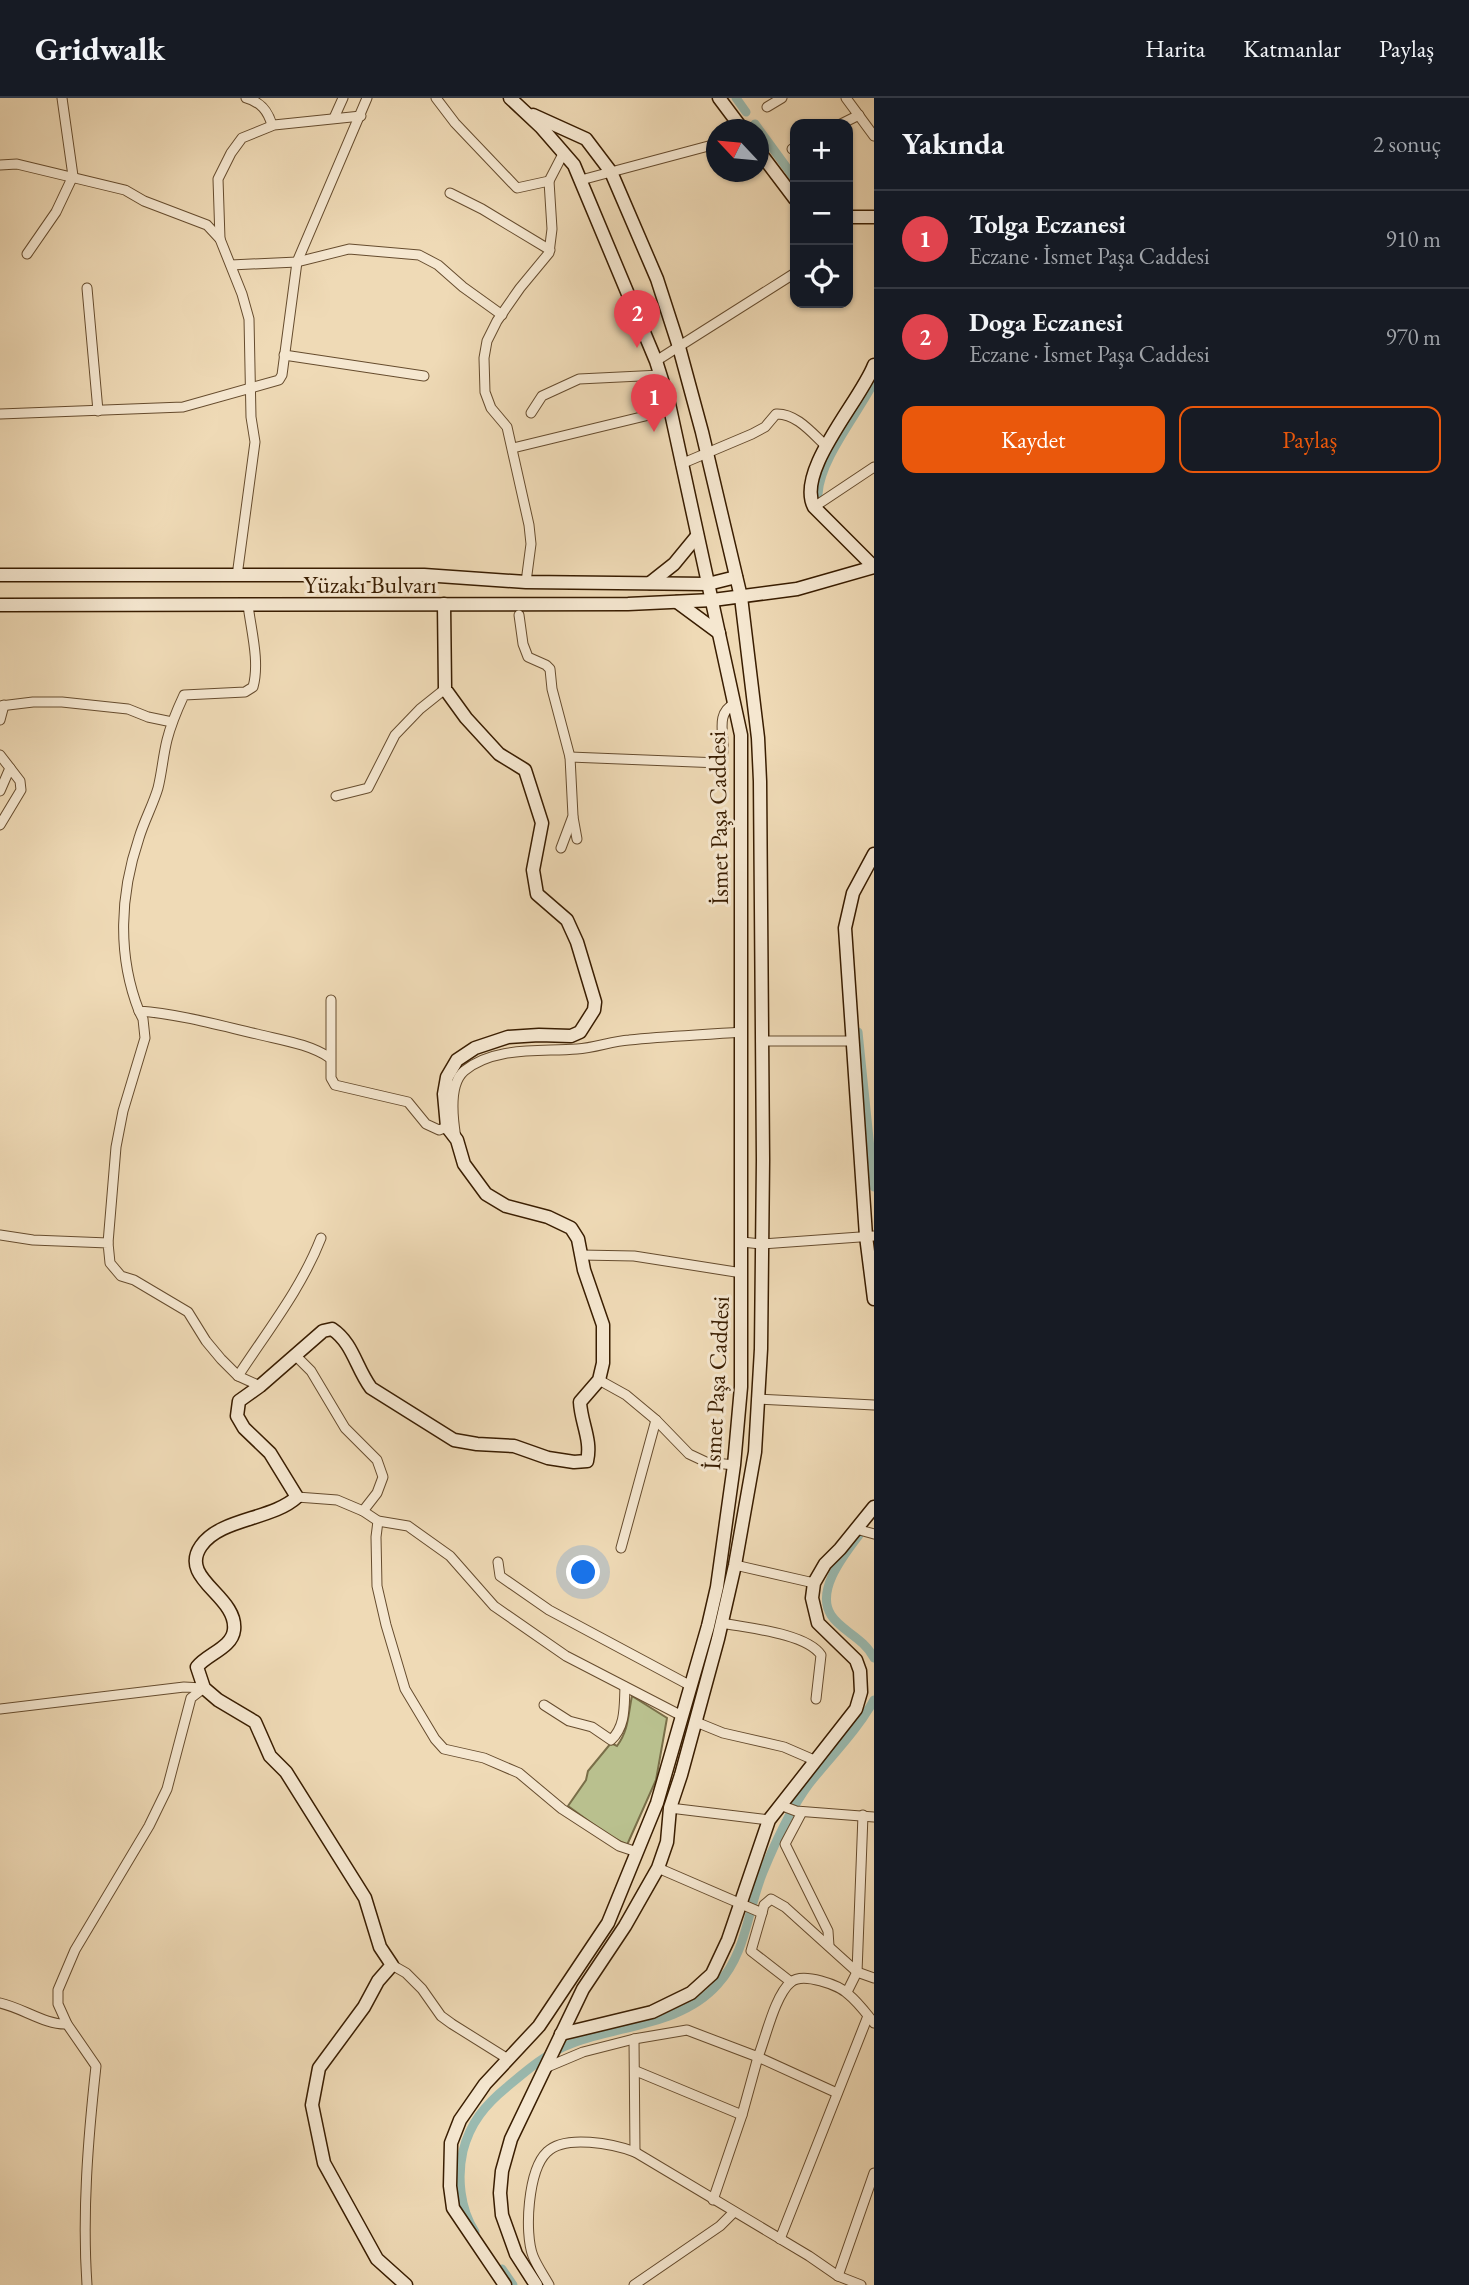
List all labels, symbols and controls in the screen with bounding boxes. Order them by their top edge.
text: Gridwalk [35,27,165,70]
text: Harita [1145,33,1205,64]
text: Katmanlar [1243,33,1341,64]
text: Paylaş [1379,33,1434,64]
north arrow [706,119,769,182]
map controls [790,119,853,308]
button: + [790,119,853,182]
text: Yakında [902,124,1004,163]
text: 2 sonuç [1373,129,1441,159]
button: − [790,182,853,245]
text: Tolga Eczanesi [969,207,1126,241]
text: 1 [919,224,931,254]
text: 910 m [1385,224,1441,254]
text: Eczane · İsmet Paşa Caddesi [969,241,1210,271]
button: locate [790,245,853,308]
pin: 2 [614,290,660,348]
text: Doga Eczanesi [969,305,1123,339]
text: 2 [919,322,931,352]
text: 970 m [1385,322,1441,352]
text: Eczane · İsmet Paşa Caddesi [969,339,1210,369]
pin: 1 [631,374,677,432]
button: Kaydet [902,406,1165,473]
button: Paylaş [1179,406,1441,473]
street label: Yüzakı Bulvarı [303,569,437,600]
street label: İsmet Paşa Caddesi [701,731,735,905]
street label: İsmet Paşa Caddesi [696,1295,736,1471]
your location [566,1555,600,1589]

